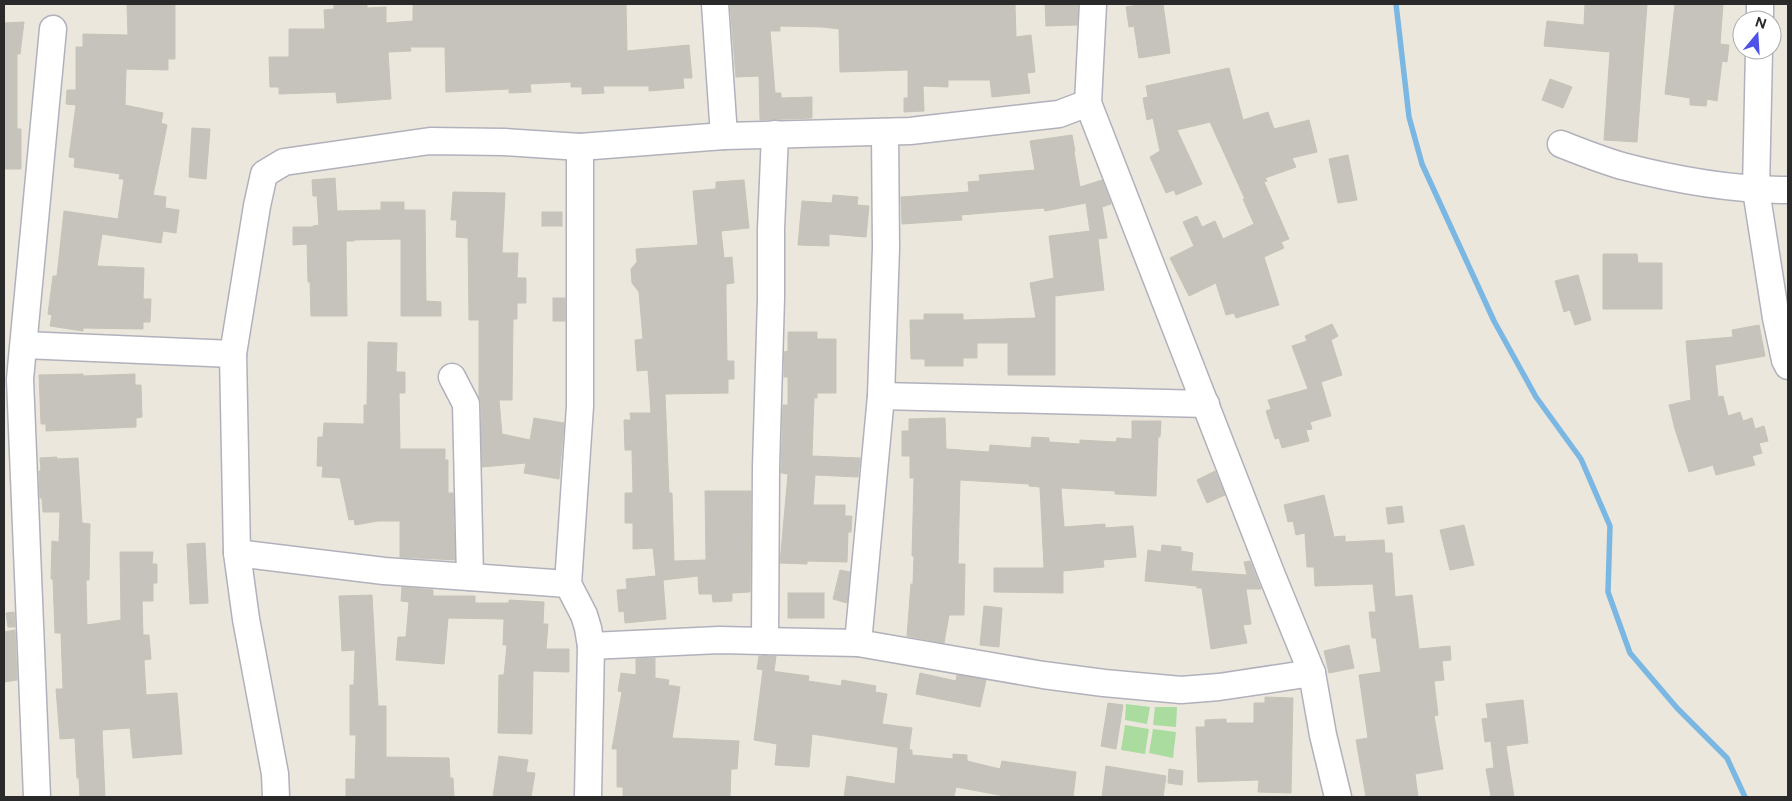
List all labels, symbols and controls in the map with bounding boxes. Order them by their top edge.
north arrow [1732,10,1782,60]
text: N [1753,13,1769,33]

